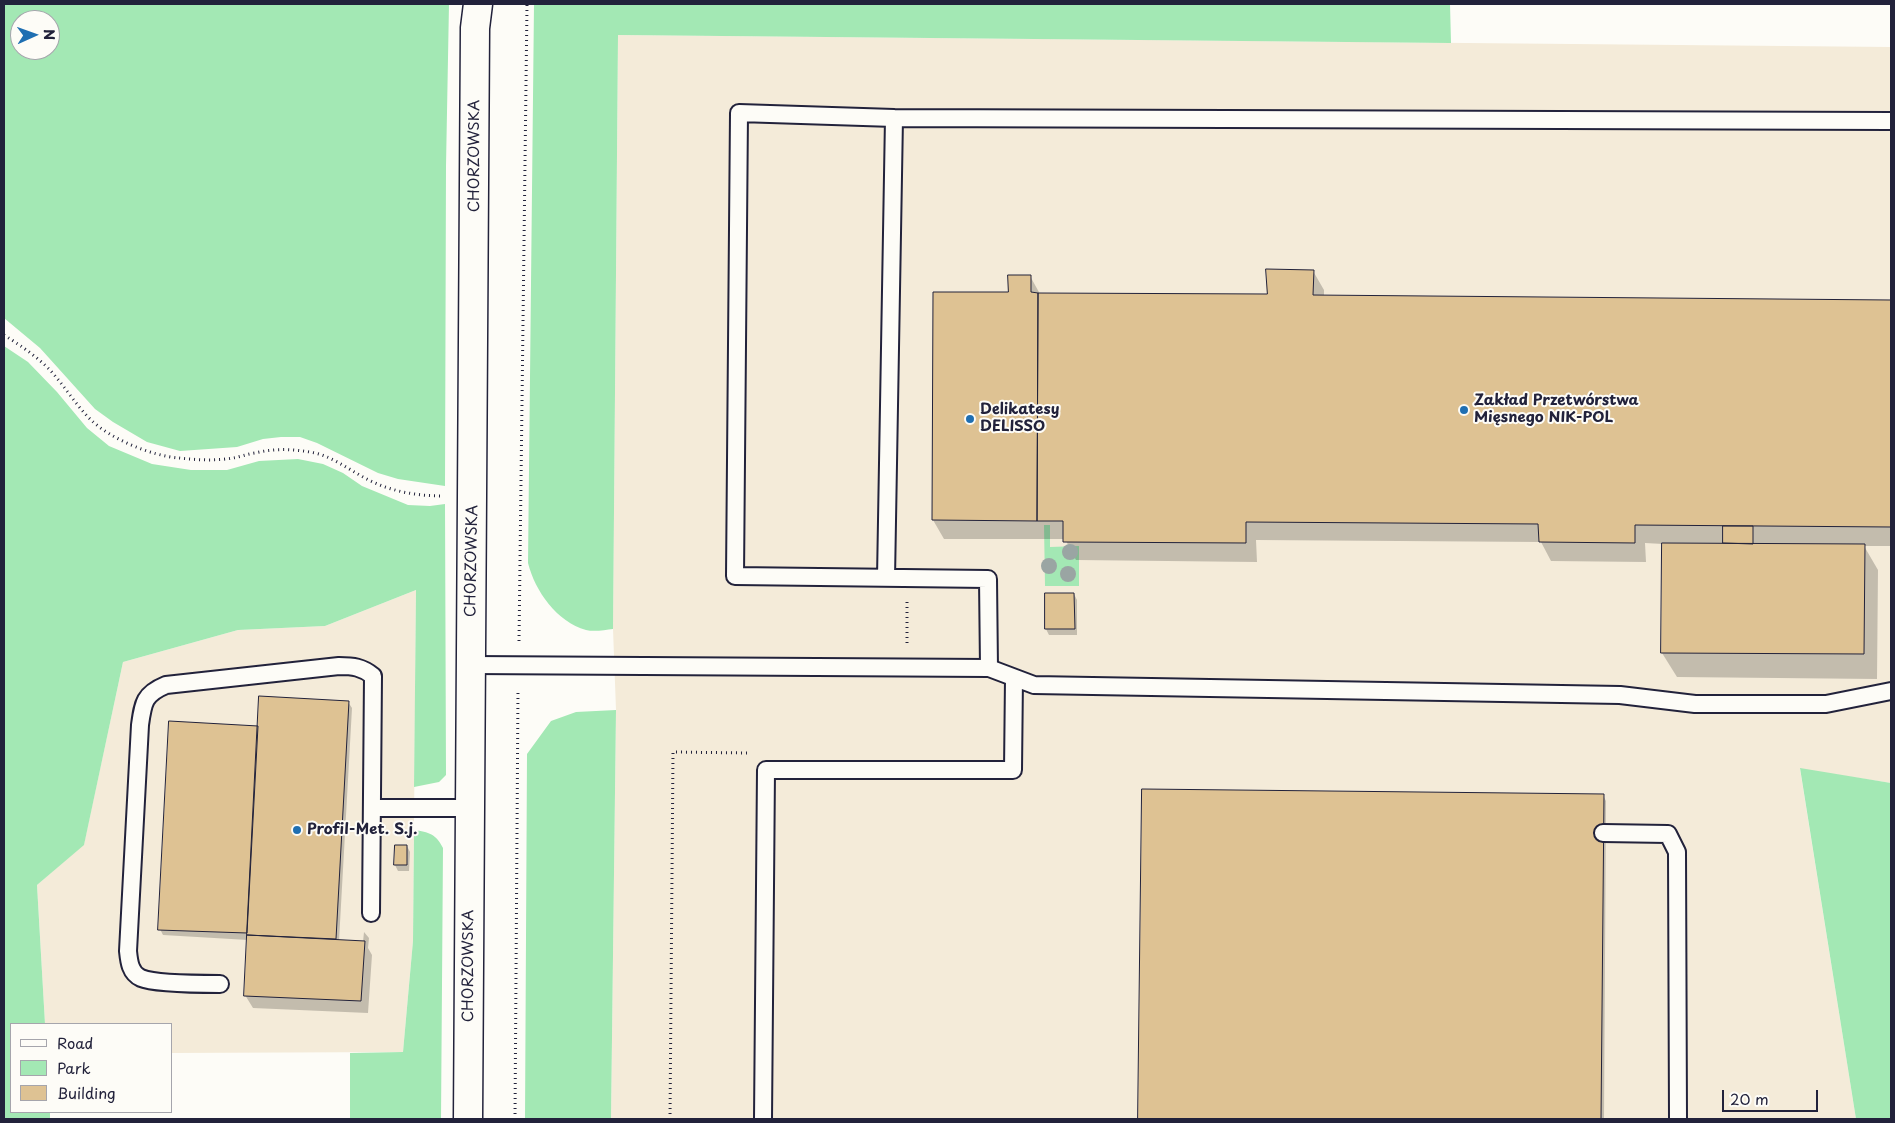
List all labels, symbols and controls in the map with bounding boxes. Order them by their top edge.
north arrow [10,10,60,60]
text: N [39,29,60,40]
street label: CHORZOWSKA [466,100,484,212]
place label: Zakład Przetwórstwa Mięsnego NIK-POL [1474,392,1639,427]
place label: Delikatesy DELISSO [980,401,1059,436]
marker: Zakład Przetwórstwa Mięsnego NIK-POL [1458,404,1470,416]
marker: Delikatesy DELISSO [964,413,976,425]
street label: CHORZOWSKA [462,505,482,617]
place label: Profil-Met. S.j. [307,821,417,839]
marker: Profil-Met. S.j. [291,824,303,836]
street label: CHORZOWSKA [460,910,478,1022]
legend [10,1023,172,1113]
text: Road [57,1031,93,1054]
text: Park [57,1056,91,1079]
scale bar [1725,1080,1821,1112]
text: Building [57,1081,116,1104]
text: 20 m [1730,1087,1769,1110]

